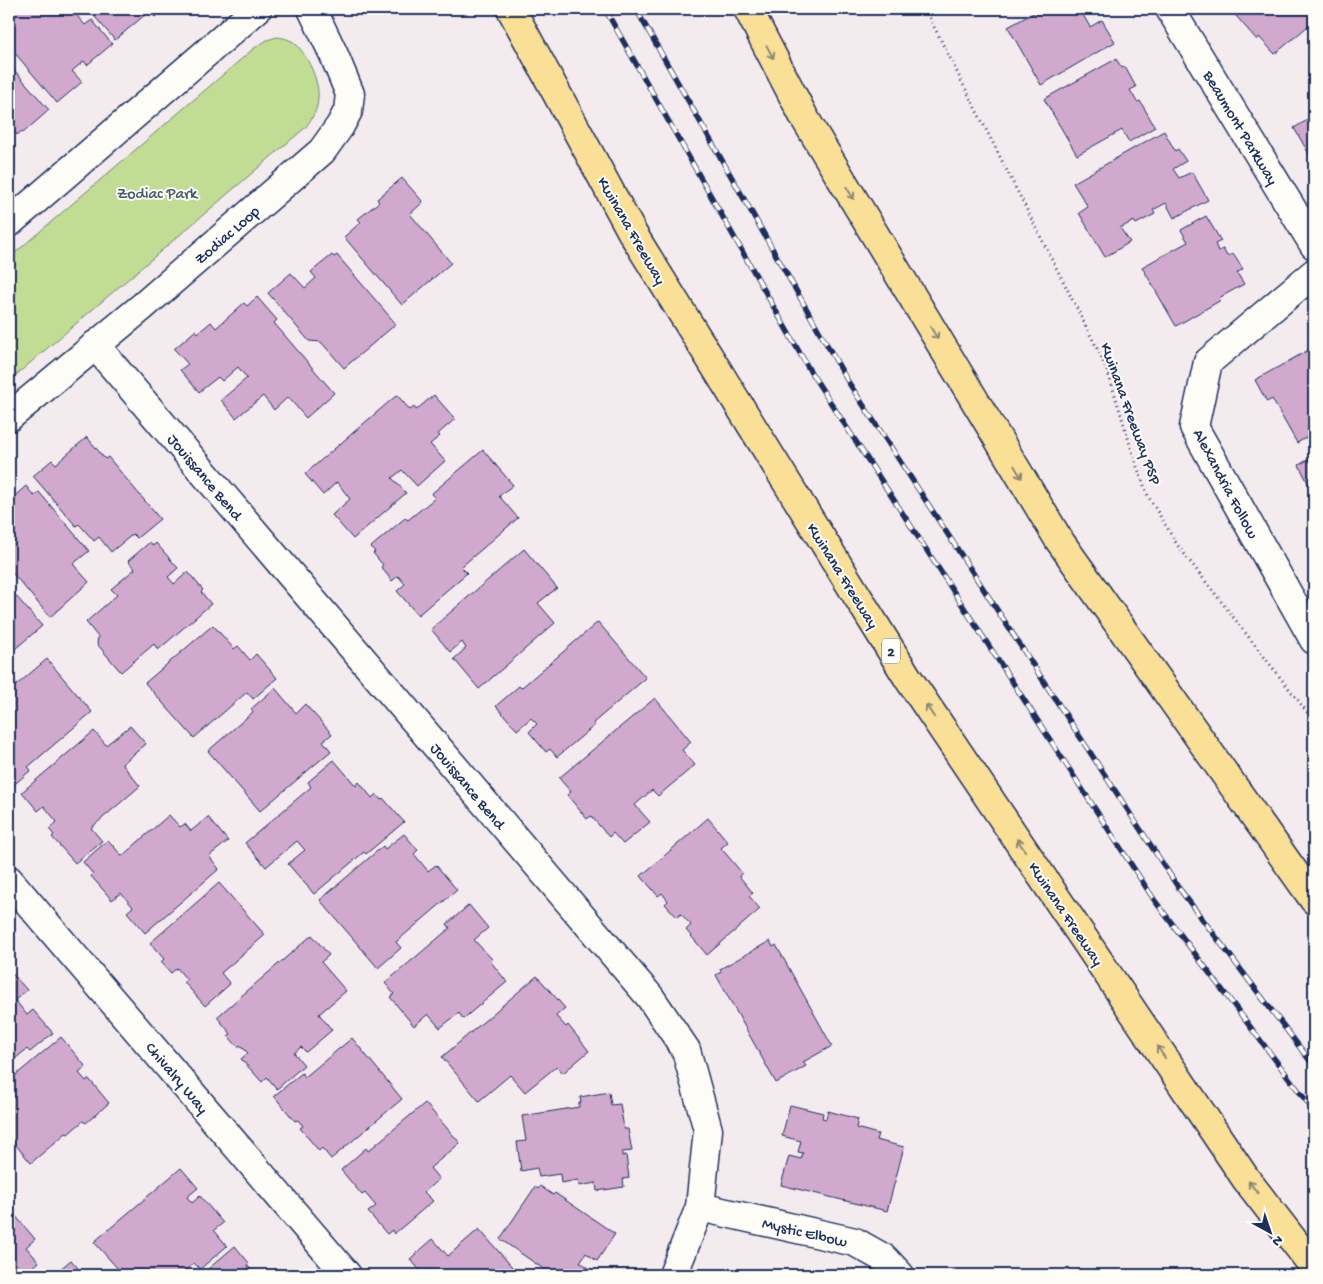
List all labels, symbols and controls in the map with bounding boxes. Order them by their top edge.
one-way arrow [766,44,775,59]
street label: Beaumont Parkway [1197,67,1281,190]
street label: Kwinana Freeway [591,175,669,289]
park label: Zodiac Park [117,186,199,205]
one-way arrow [846,186,856,200]
street label: Zodiac Loop [192,203,265,270]
one-way arrow [929,325,939,339]
street label: Kwinana Freeway PSP [1094,341,1163,488]
street label: Alexandria Follow [1187,427,1261,543]
street label: Jouissance Bend [162,431,246,527]
one-way arrow [1013,464,1023,478]
street label: Kwinana Freeway [801,521,881,633]
road number: 2 [882,638,900,664]
one-way arrow [925,704,935,718]
street label: Jouissance Bend [425,740,509,836]
one-way arrow [1016,839,1026,853]
street label: Kwinana Freeway [1022,860,1106,971]
street label: Chivalry Way [140,1039,211,1119]
one-way arrow [1156,1046,1166,1060]
one-way arrow [1247,1181,1258,1194]
north arrow [1246,1206,1296,1256]
street label: Mystic Elbow [760,1215,849,1254]
text: N [1268,1231,1286,1249]

